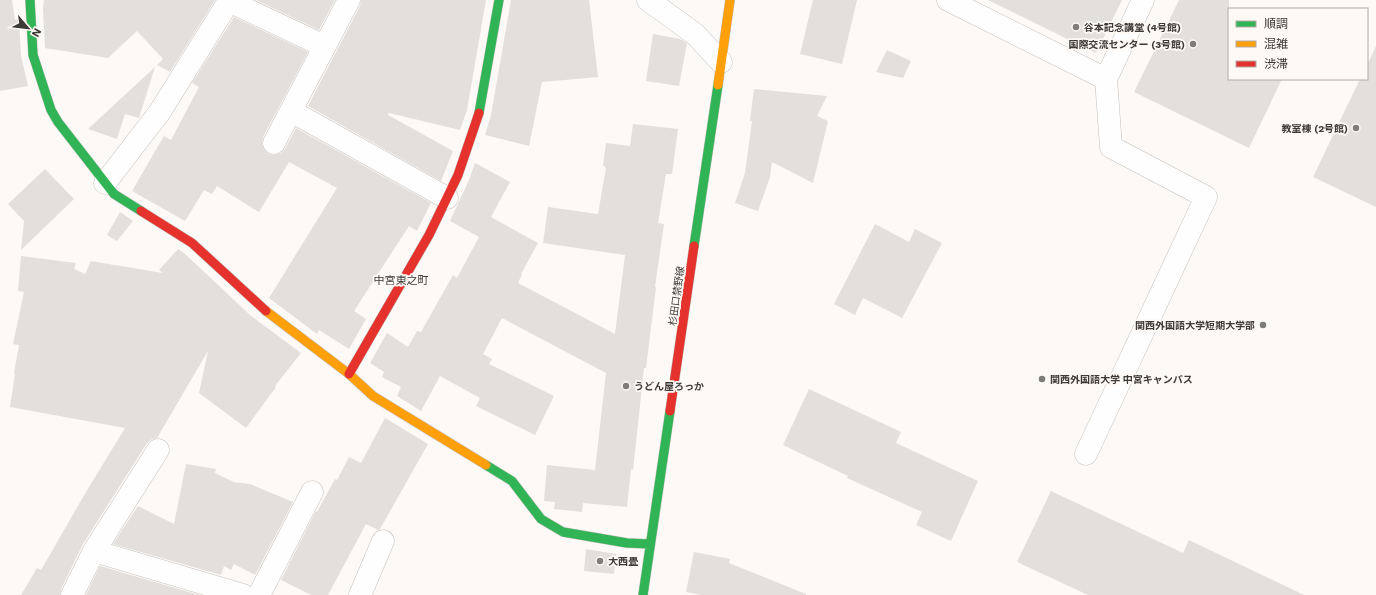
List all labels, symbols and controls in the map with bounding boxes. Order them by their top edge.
north arrow [8,8,48,48]
legend [1228,8,1368,80]
text: 順調 [1264,17,1288,31]
marker: 谷本記念講堂 (4号館) [1071,22,1081,32]
place label: 谷本記念講堂 (4号館) [1084,22,1181,33]
text: N [29,26,44,39]
text: 混雑 [1264,37,1288,51]
place label: 国際交流センター (3号館) [1068,39,1185,50]
marker: 国際交流センター (3号館) [1188,39,1198,49]
text: 渋滞 [1264,57,1288,71]
place label: 教室棟 (2号館) [1281,123,1348,134]
marker: 教室棟 (2号館) [1351,123,1361,133]
street label: 杉田口禁野線 [667,266,686,327]
district label: 中宮東之町 [374,274,429,287]
place label: 関西外国語大学短期大学部 [1135,320,1255,331]
marker: 関西外国語大学短期大学部 [1258,320,1268,330]
marker: 関西外国語大学 中宮キャンパス [1037,374,1047,384]
place label: 関西外国語大学 中宮キャンパス [1050,374,1193,385]
marker: うどん屋ろっか [621,381,631,391]
place label: うどん屋ろっか [634,381,704,392]
marker: 大西畳 [595,556,605,566]
place label: 大西畳 [608,556,639,567]

